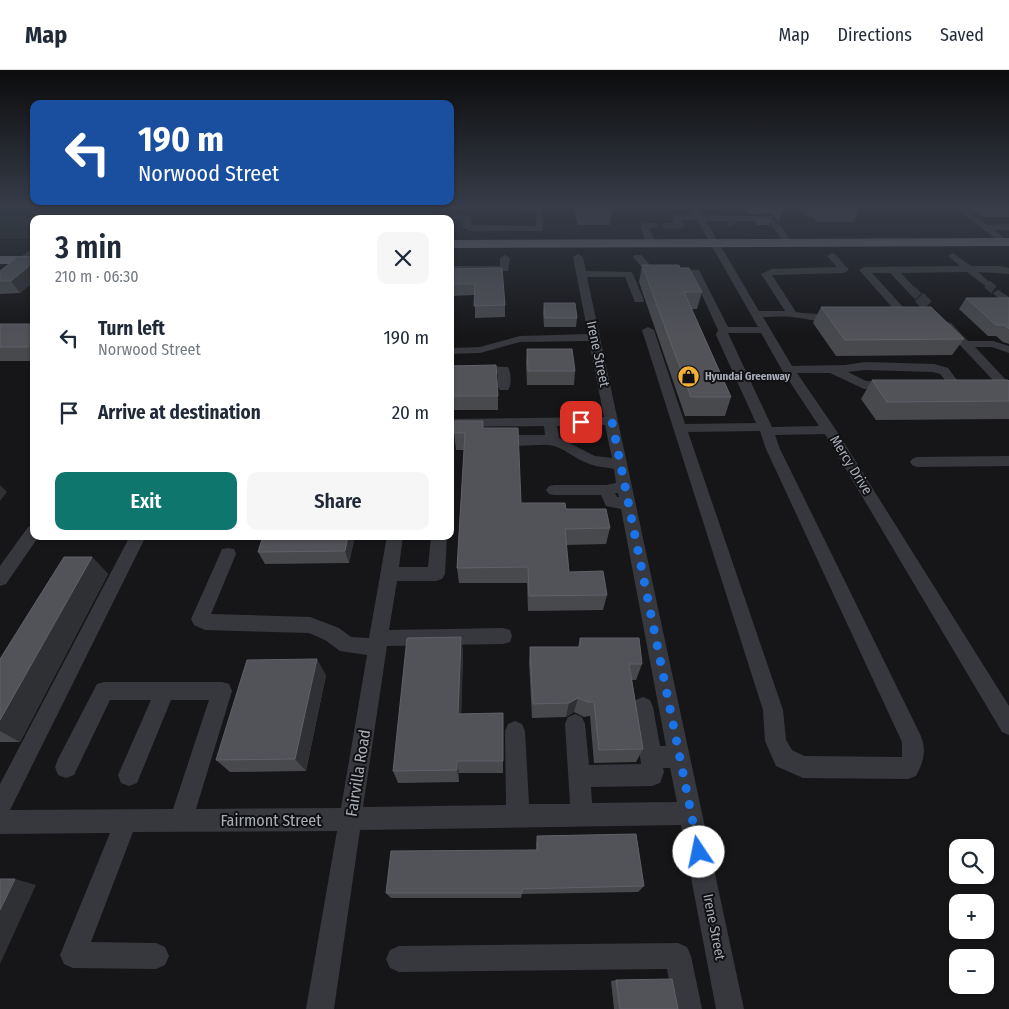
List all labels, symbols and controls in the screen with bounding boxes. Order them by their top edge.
text: Map [25,21,67,49]
text: Map [778,24,810,46]
text: Directions [838,24,912,46]
text: Saved [940,24,984,46]
text: 190 m [138,118,224,160]
icon: left [55,120,120,185]
text: Norwood Street [138,160,279,187]
text: 3 min [55,230,122,266]
button: close [377,232,429,284]
text: 210 m · 06:30 [55,267,139,286]
text: Turn left [98,317,165,340]
street label: Irene Street [583,319,613,389]
icon: left [55,324,83,352]
text: 190 m [383,326,429,349]
text: Norwood Street [98,340,201,359]
shop icon: Hyundai Greenway [677,364,701,388]
place label: Hyundai Greenway [705,370,791,383]
icon: arrive [55,399,83,427]
text: Arrive at destination [98,401,261,424]
text: 20 m [392,401,429,424]
pin [560,401,602,443]
icon: arrive [567,408,595,436]
street label: Mercy Drive [826,432,876,498]
button: Exit [55,472,237,530]
button: Share [247,472,429,530]
street label: Fairvilla Road [342,728,374,818]
street label: Fairmont Street [221,811,322,830]
position arrow [672,825,724,877]
map controls [949,839,994,994]
button: search [949,839,994,884]
street label: Irene Street [699,892,729,962]
button: + [949,894,994,939]
button: − [949,949,994,994]

